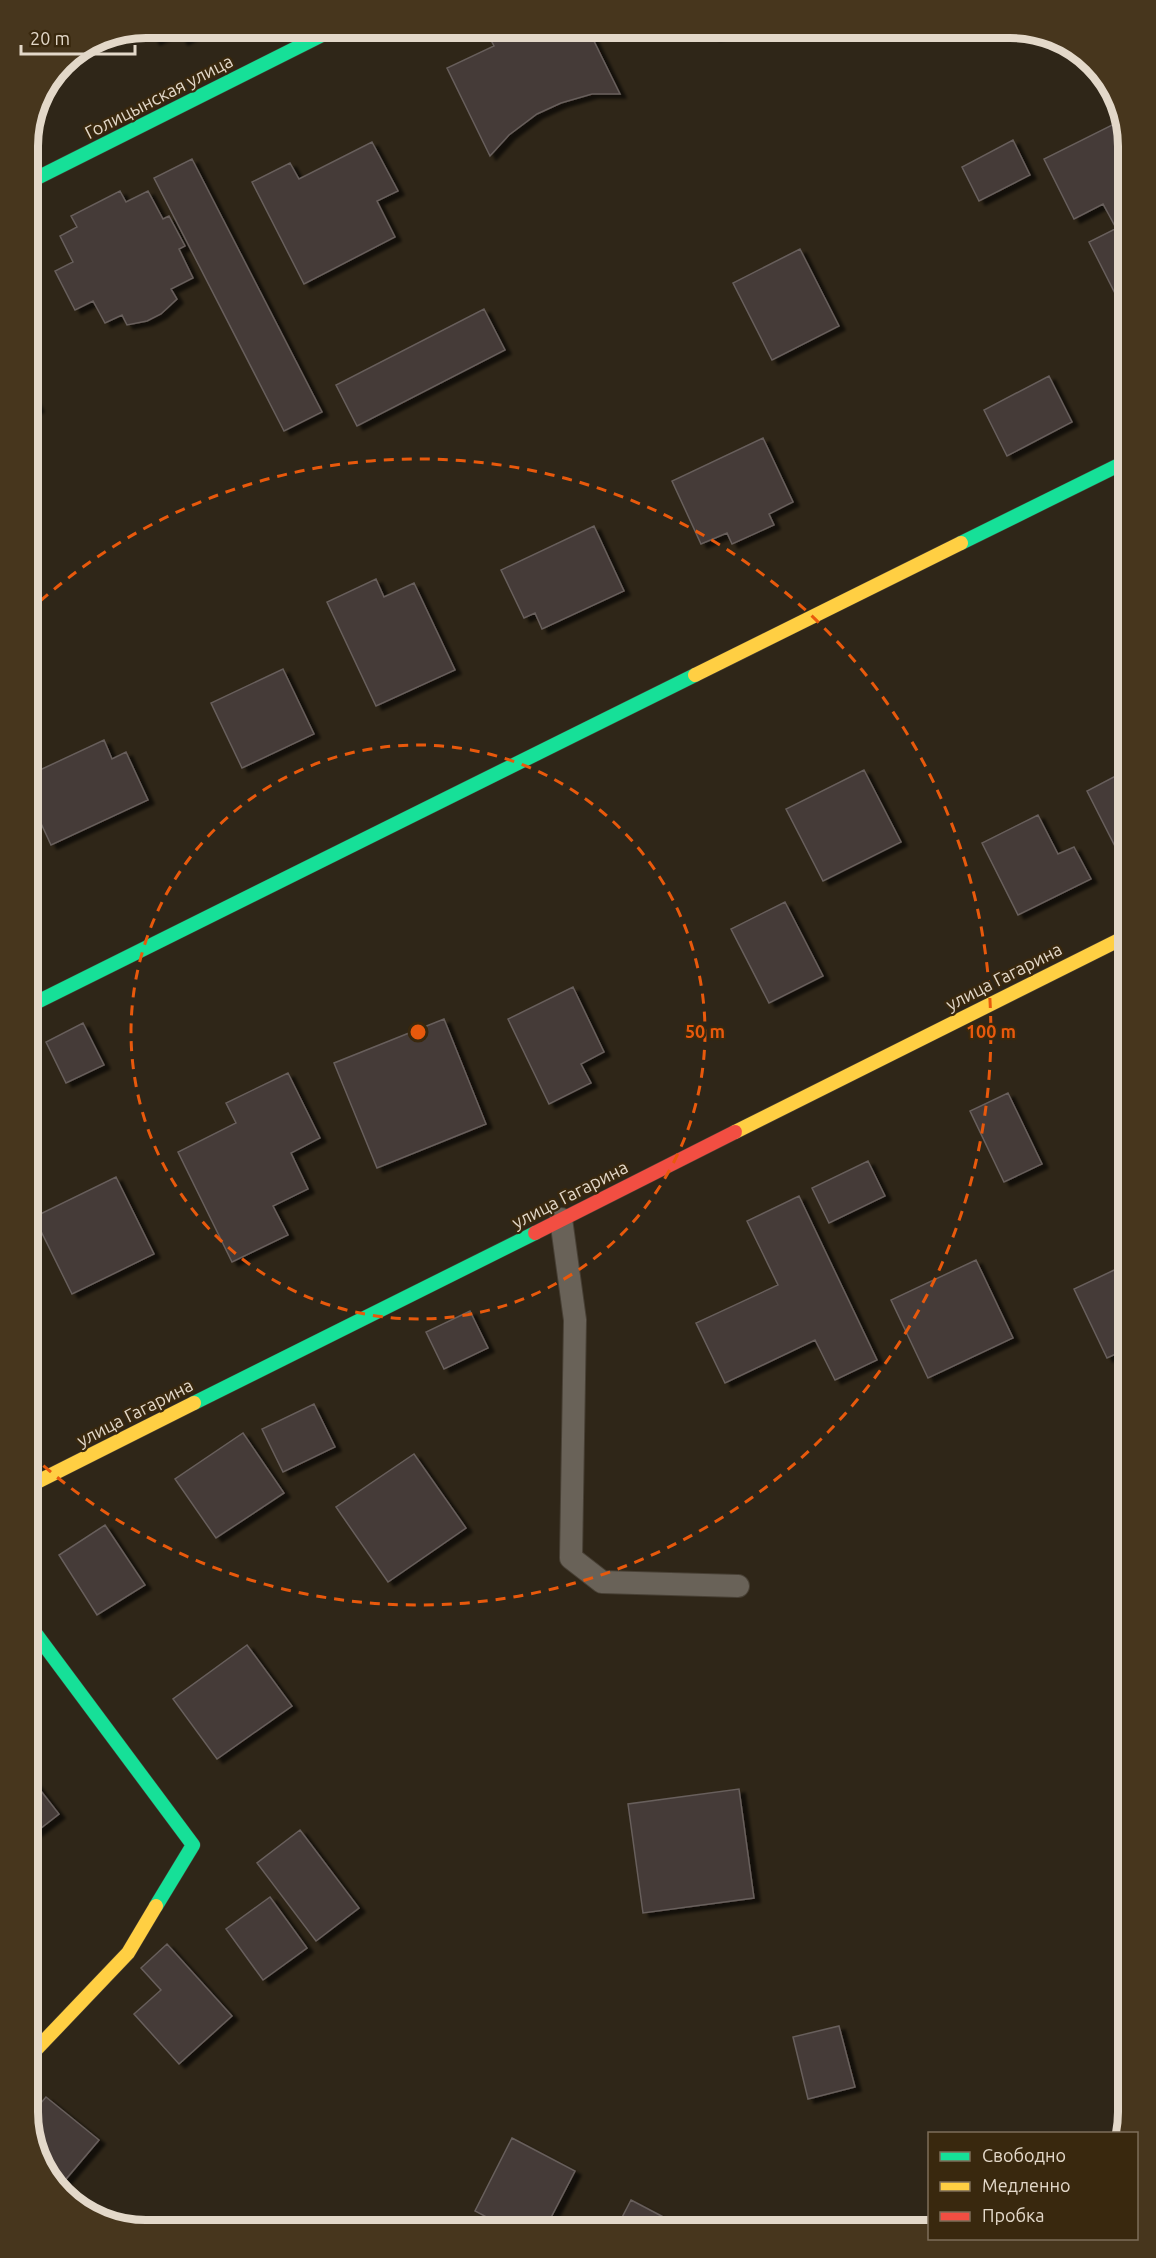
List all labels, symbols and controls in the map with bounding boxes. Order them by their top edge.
scale bar [21,18,135,56]
text: 20 m [30,28,70,48]
street label: Голицынская улица [81,50,236,142]
street label: улица Гагарина [942,938,1065,1014]
text: 50 m [685,1021,725,1041]
text: 100 m [966,1021,1016,1041]
centre of rings [408,1022,428,1042]
street label: улица Гагарина [508,1156,631,1232]
street label: улица Гагарина [73,1374,196,1450]
legend [928,2132,1138,2240]
text: Свободно [982,2145,1066,2165]
text: Медленно [982,2175,1071,2195]
text: Пробка [982,2205,1045,2225]

